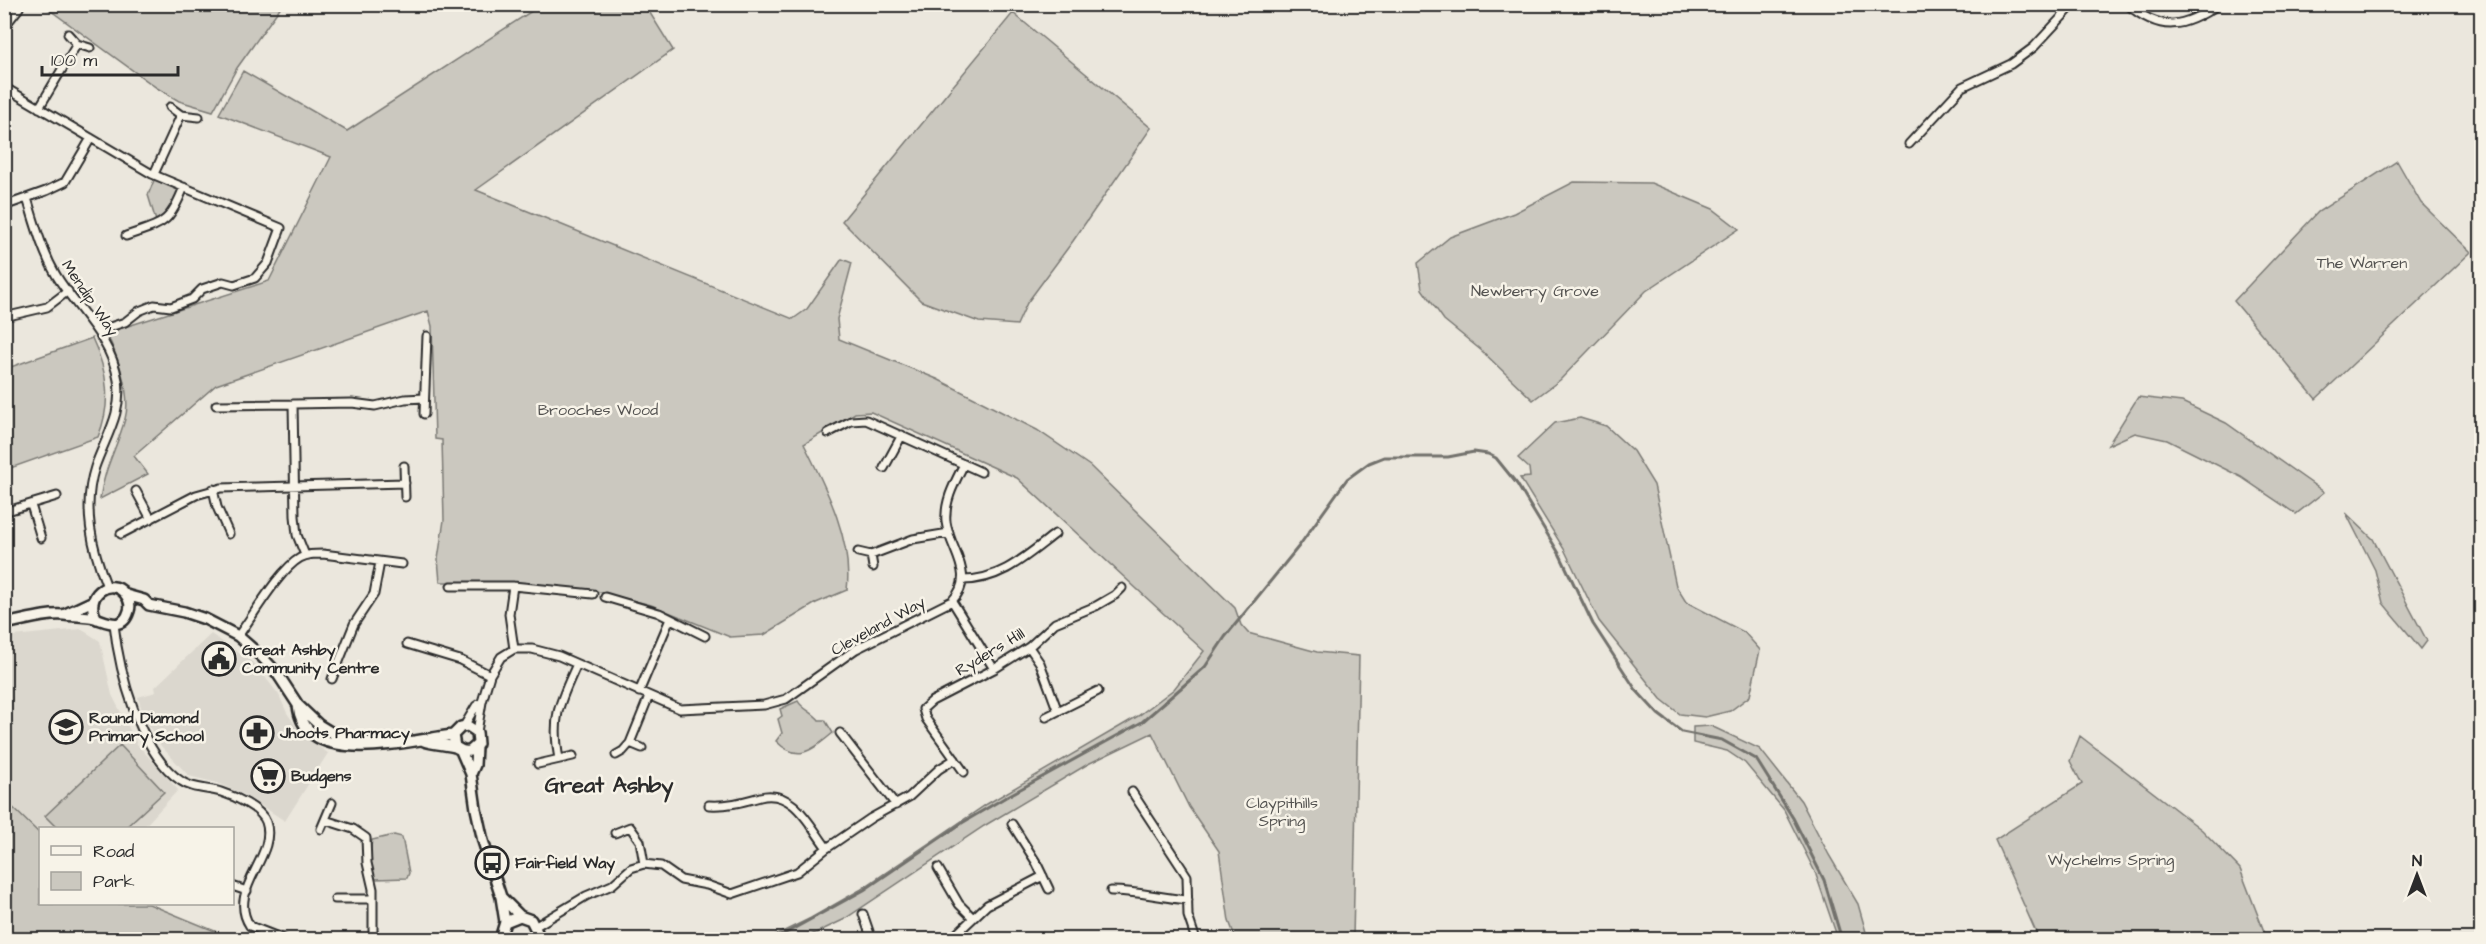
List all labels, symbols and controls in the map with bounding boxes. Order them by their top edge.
scale bar [42,39,178,77]
text: 100 m [51,48,97,73]
park label: The Warren [2317,252,2407,274]
street label: Mendip Way [56,255,124,341]
park label: Newberry Grove [1471,280,1599,303]
park label: Brooches Wood [538,399,658,421]
street label: Cleveland Way [827,591,930,662]
street label: Ryders Hill [951,623,1029,682]
place label: Great Ashby Community Centre [242,639,380,680]
public building icon: Great Ashby Community Centre [201,641,237,677]
place label: Round Diamond Primary School [89,707,204,748]
school or university icon: Round Diamond Primary School [48,709,84,745]
pharmacy icon: Jhoots Pharmacy [239,715,275,751]
place label: Jhoots Pharmacy [279,722,410,745]
supermarket icon: Budgens [250,758,286,794]
place label: Budgens [291,765,352,789]
district label: Great Ashby [545,770,674,803]
park label: Claypithills Spring [1246,792,1318,833]
legend [39,827,234,905]
text: Road [93,839,134,864]
bus stop icon: Fairfield Way [474,845,510,881]
north arrow [2387,845,2447,905]
park label: Wychelms Spring [2048,849,2174,872]
text: N [2412,850,2422,872]
place label: Fairfield Way [515,852,615,875]
text: Park [93,869,135,894]

